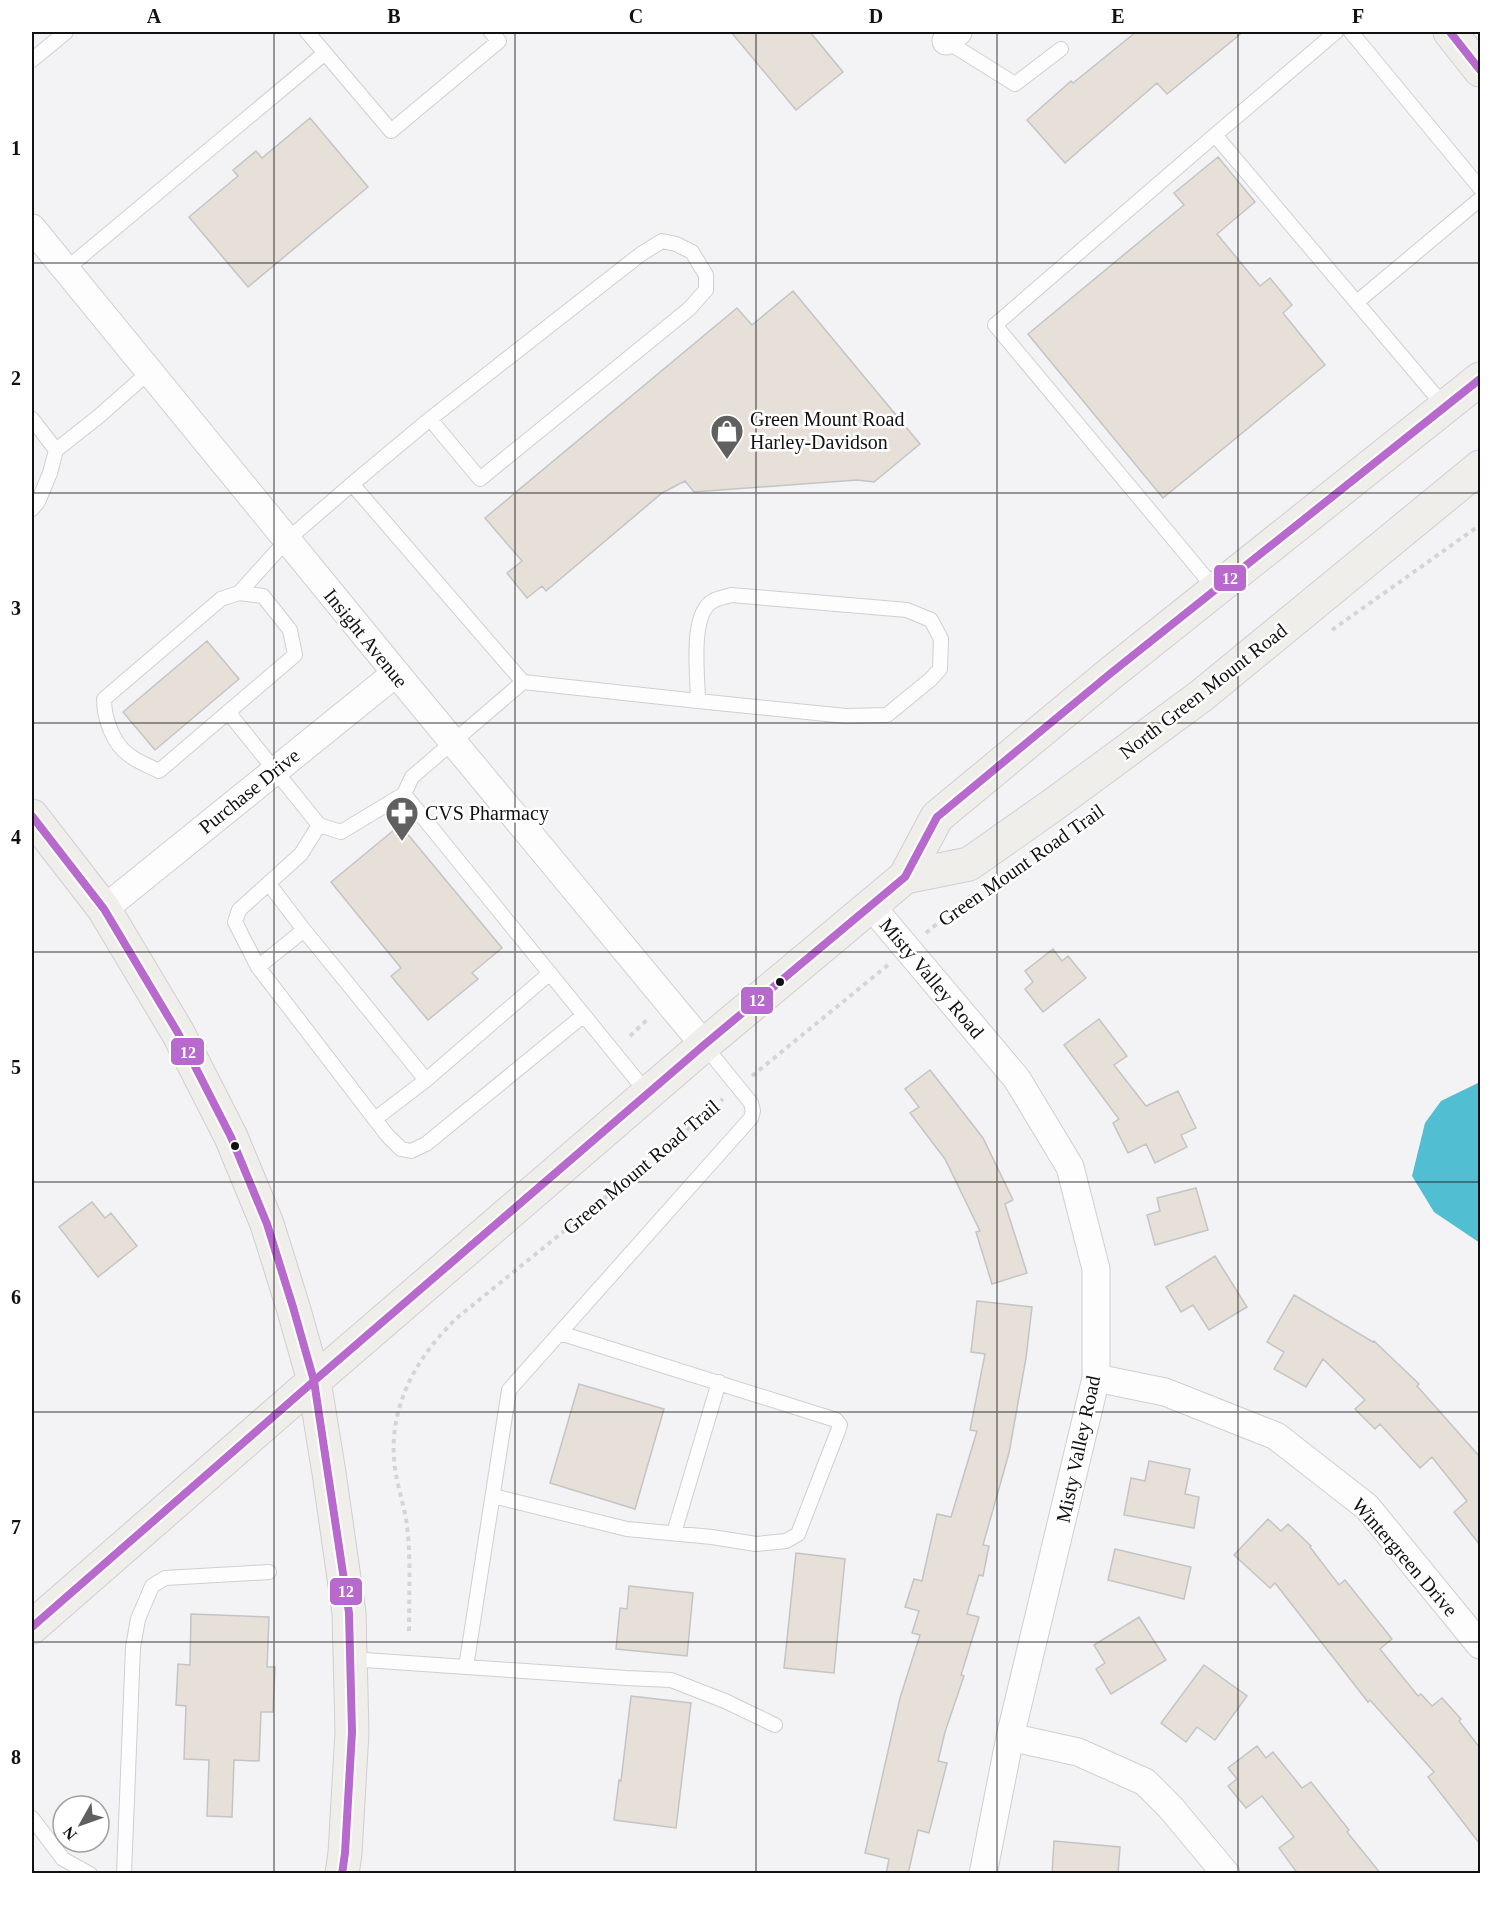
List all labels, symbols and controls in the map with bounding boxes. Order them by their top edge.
text: A [147,5,162,27]
text: B [387,5,401,27]
text: C [629,5,643,27]
text: D [869,5,883,27]
text: E [1111,5,1125,27]
text: F [1352,5,1364,27]
text: 1 [11,137,21,159]
text: 2 [11,367,21,389]
place label: Green Mount Road Harley-Davidson [750,408,904,454]
shop icon: Green Mount Road Harley-Davidson [709,413,745,460]
line badge: 12 [1213,564,1247,592]
text: 12 [1222,570,1238,587]
street label: Insight Avenue [319,584,412,692]
text: 3 [11,597,21,619]
street label: North Green Mount Road [1115,619,1291,763]
street label: Purchase Drive [194,744,304,838]
pharmacy icon: CVS Pharmacy [384,795,420,842]
street label: Green Mount Road Trail [934,799,1108,931]
place label: CVS Pharmacy [425,802,549,825]
text: 4 [11,826,21,848]
street label: Misty Valley Road [875,914,989,1043]
unlabelled marker [774,976,786,988]
line badge: 12 [740,986,774,1015]
text: 12 [749,992,765,1009]
line badge: 12 [170,1037,205,1066]
text: 12 [180,1044,196,1061]
text: 5 [11,1056,21,1078]
street label: Green Mount Road Trail [558,1095,724,1239]
unlabelled marker [229,1140,241,1152]
text: 6 [11,1286,21,1308]
street label: Misty Valley Road [1052,1374,1105,1525]
street label: Wintergreen Drive [1347,1493,1462,1621]
text: 7 [11,1516,21,1538]
line badge: 12 [329,1577,363,1606]
text: 12 [338,1583,354,1600]
text: 8 [11,1746,21,1768]
north arrow [51,1794,111,1854]
text: N [59,1823,80,1843]

